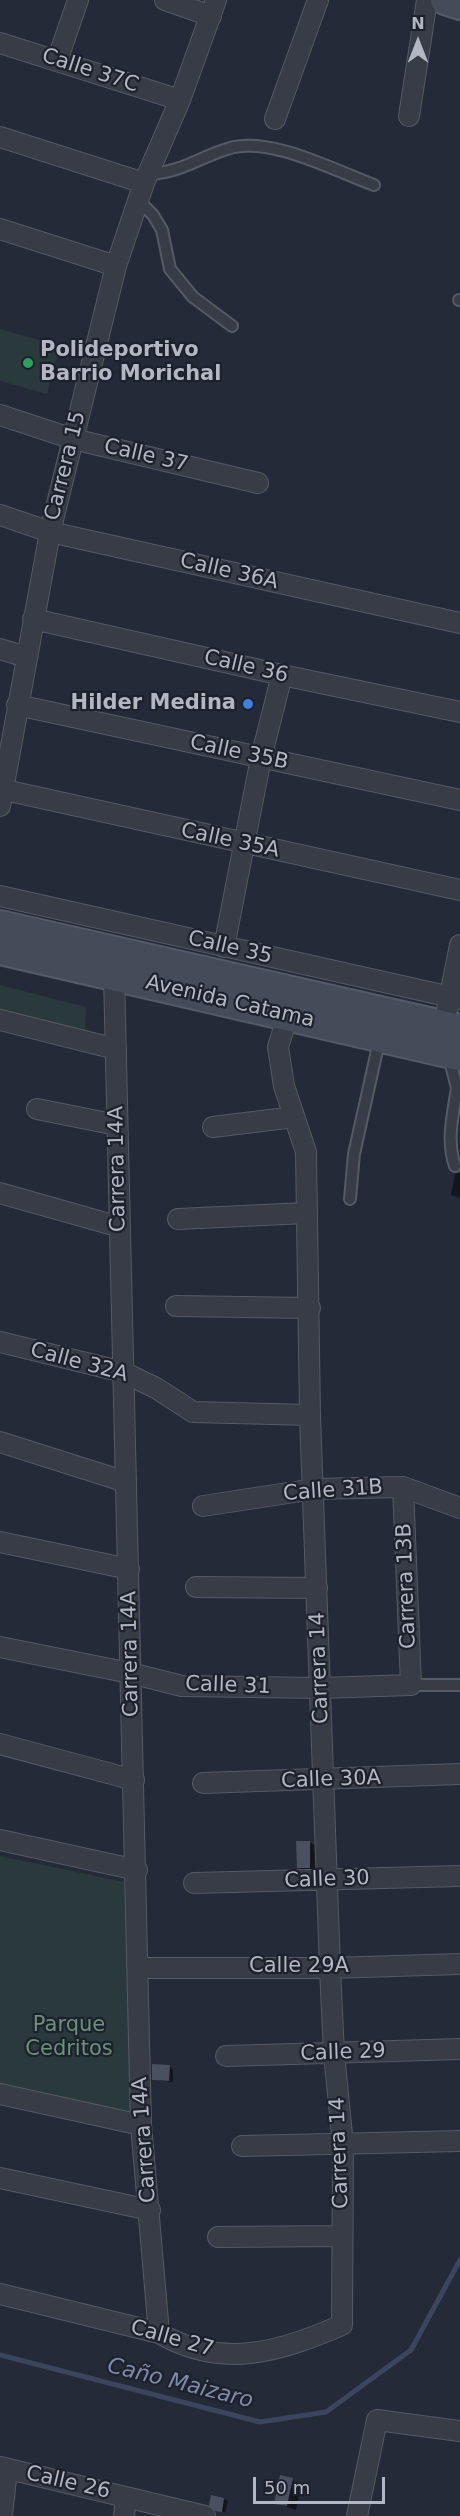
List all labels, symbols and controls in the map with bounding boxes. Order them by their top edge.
north arrow [388,12,448,72]
text: N [411,14,425,33]
street label: Calle 37C [38,44,142,98]
place label: Polideportivo Barrio Morichal [40,338,221,388]
marker: Polideportivo Barrio Morichal [21,356,35,370]
street label: Carrera 15 [40,409,92,523]
street label: Calle 37 [102,434,190,478]
street label: Calle 36A [178,548,280,596]
street label: Calle 36 [202,645,290,689]
place label: Hilder Medina [71,691,236,717]
marker: Hilder Medina [241,697,255,711]
street label: Calle 35B [188,730,290,776]
street label: Calle 35A [179,818,281,864]
street label: Calle 35 [186,926,274,970]
street label: Avenida Catama [143,970,317,1034]
street label: Carrera 14A [104,1106,132,1232]
street label: Calle 32A [27,1338,131,1388]
street label: Calle 31B [282,1475,384,1507]
street label: Carrera 13B [392,1523,422,1649]
street label: Carrera 14A [117,1591,145,1717]
street label: Carrera 14 [305,1612,335,1724]
street label: Calle 31 [185,1672,271,1700]
street label: Calle 30A [281,1766,381,1794]
street label: Calle 30 [284,1866,370,1894]
street label: Calle 29A [249,1954,349,1980]
park label: Parque Cedritos [25,2013,113,2063]
street label: Calle 29 [300,2039,386,2067]
street label: Carrera 14A [128,2076,162,2204]
street label: Carrera 14 [325,2097,355,2209]
street label: Calle 27 [127,2315,217,2363]
water label: Caño Maizaro [104,2353,256,2415]
street label: Calle 26 [24,2461,112,2505]
scale bar [256,2465,388,2503]
text: 50 m [264,2477,310,2498]

